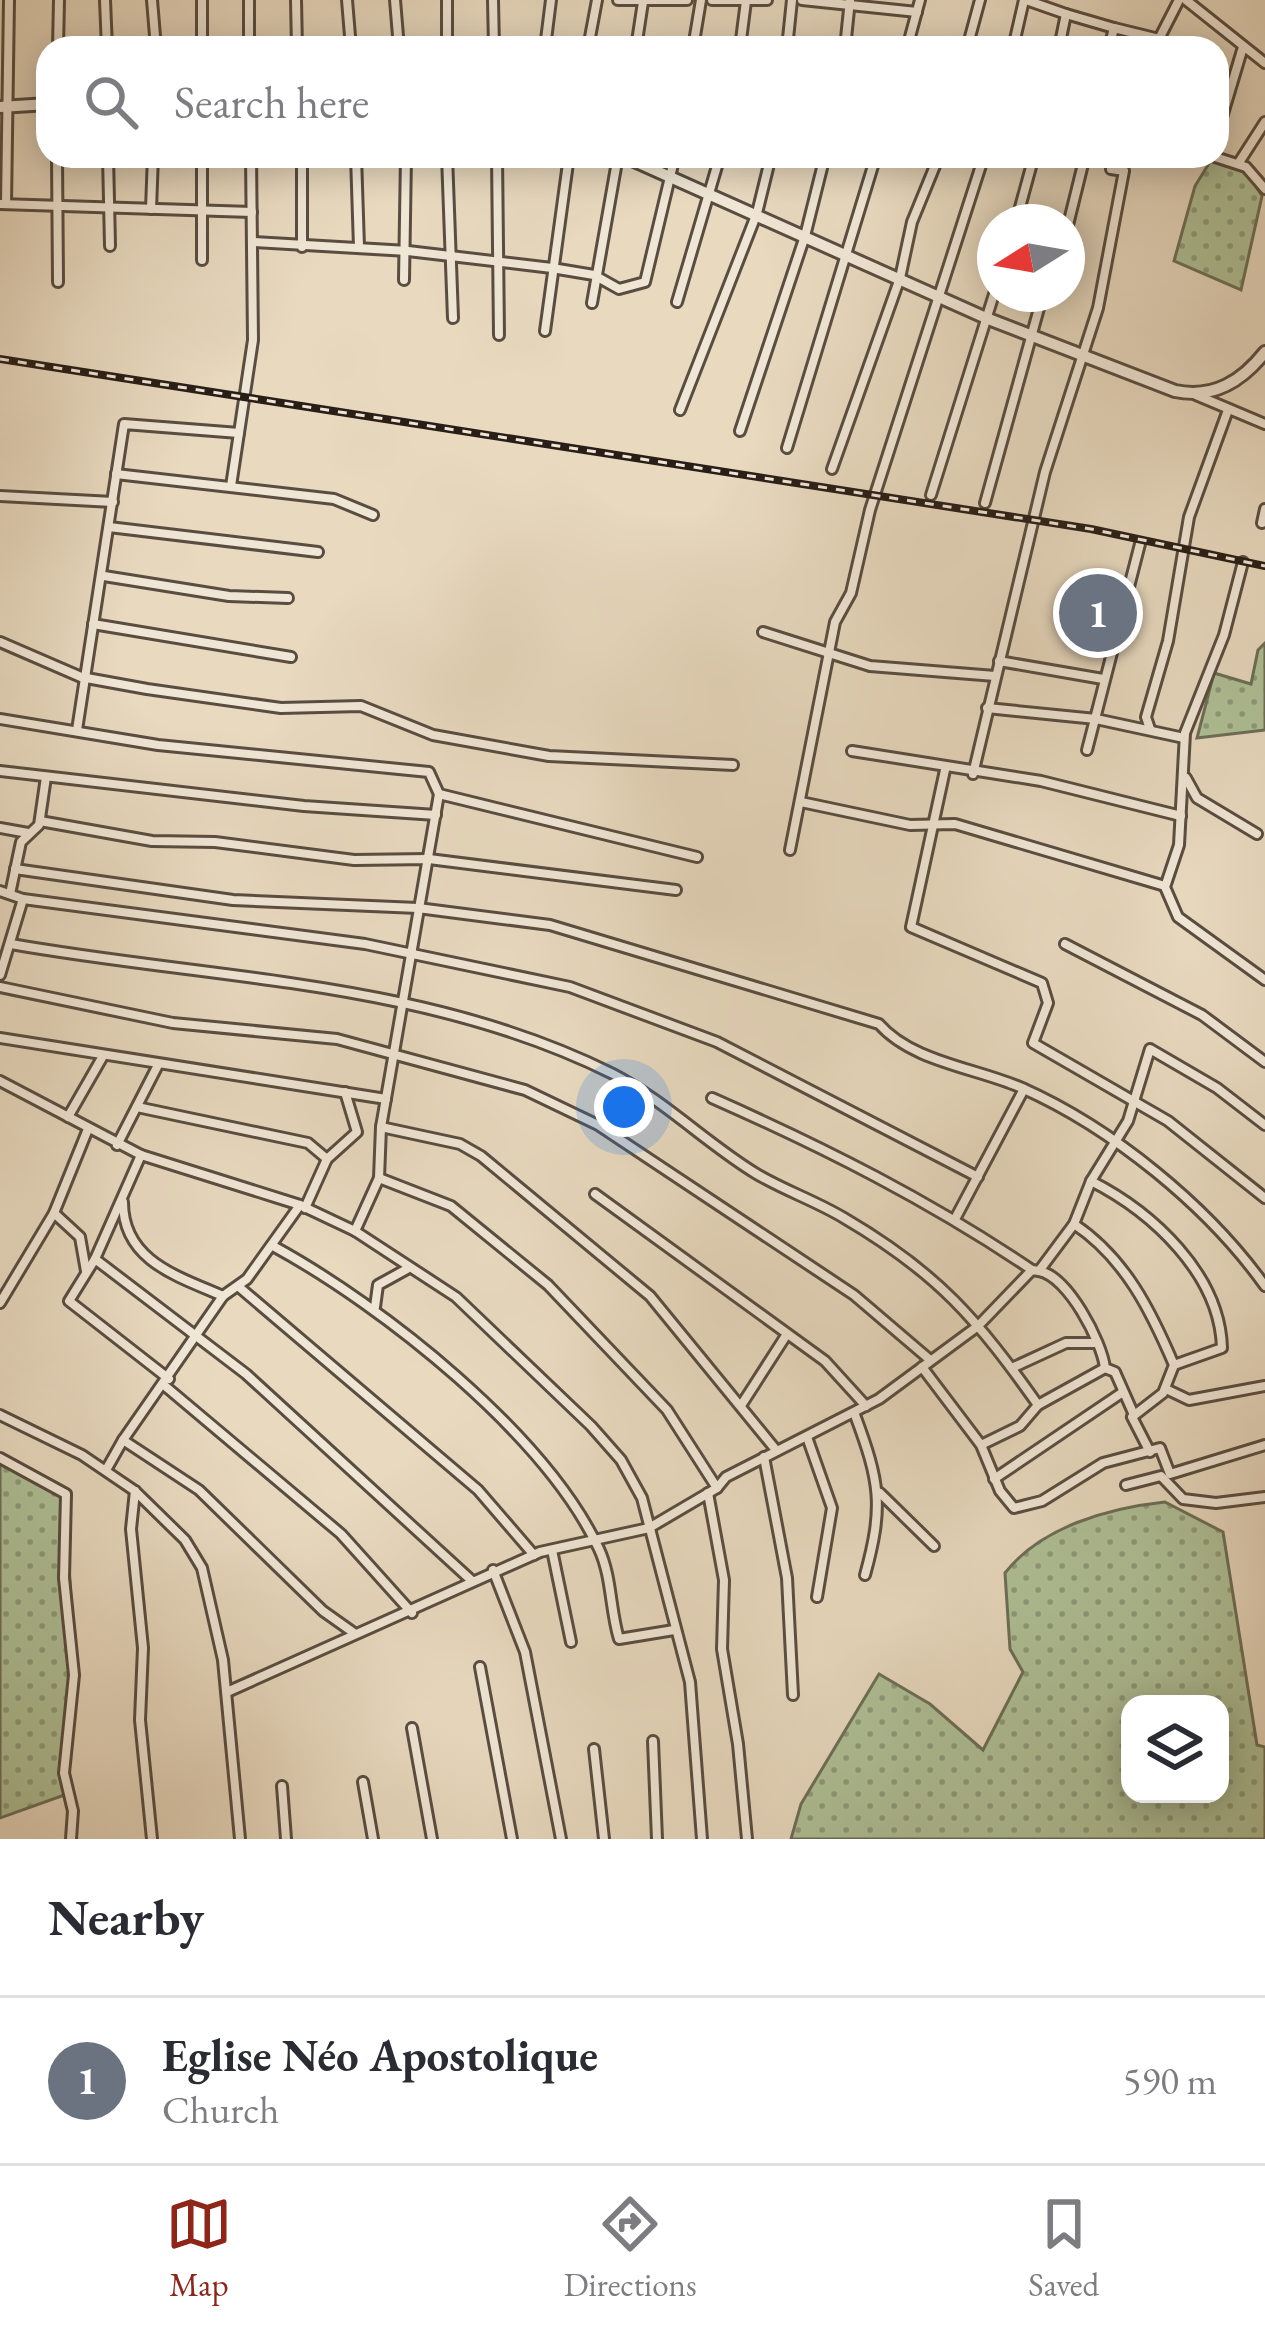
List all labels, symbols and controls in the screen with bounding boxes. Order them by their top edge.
search box [36,36,1229,168]
icon: search [78,69,144,135]
text: Search here [174,73,369,131]
north arrow [977,204,1085,312]
pin: 1 [1059,568,1137,658]
your location [594,1077,654,1137]
map controls [1121,1695,1229,1803]
button: layers [1121,1695,1229,1803]
text: Nearby [48,1884,204,1950]
text: Eglise Néo Apostolique [162,2026,598,2084]
text: 1 [77,2055,97,2106]
text: 590 m [1123,2055,1217,2106]
text: Church [162,2084,279,2135]
tab: Map [166,2191,232,2306]
tab: Directions [564,2191,697,2306]
tab: Saved [1028,2191,1099,2306]

